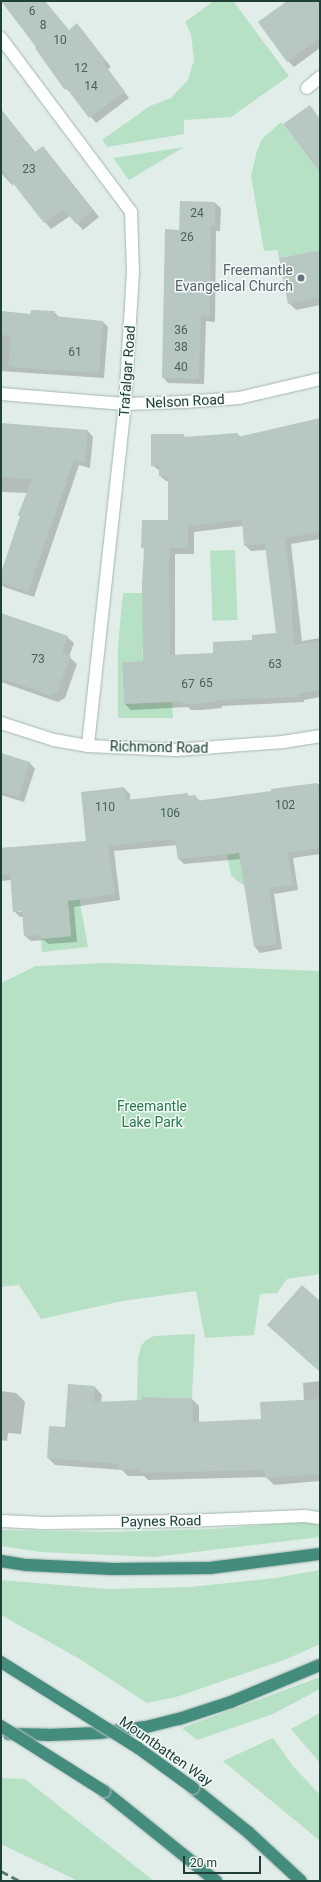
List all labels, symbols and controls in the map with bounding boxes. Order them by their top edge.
house number: 6 [29,5,35,19]
house number: 8 [40,19,46,33]
house number: 10 [53,34,67,48]
house number: 12 [74,62,88,76]
house number: 14 [84,80,98,94]
house number: 23 [22,163,36,177]
house number: 24 [190,207,204,221]
house number: 26 [180,231,194,245]
place label: Freemantle Evangelical Church [175,262,293,294]
marker: Freemantle Evangelical Church [296,273,306,283]
house number: 36 [174,324,188,338]
street label: Trafalgar Road [115,325,139,417]
house number: 38 [174,341,188,355]
house number: 61 [68,346,82,360]
house number: 40 [174,361,188,375]
street label: Nelson Road [145,391,225,411]
house number: 73 [31,653,45,667]
house number: 63 [268,658,282,672]
house number: 65 [199,677,213,691]
house number: 67 [181,678,195,692]
street label: Richmond Road [110,738,208,756]
house number: 102 [275,799,295,813]
house number: 110 [95,801,115,815]
house number: 106 [160,807,180,821]
park label: Freemantle Lake Park [117,1098,187,1130]
street label: Paynes Road [120,1512,202,1530]
street label: Mountbatten Way [116,1713,216,1789]
scale bar [185,1848,263,1874]
text: 20 m [190,1856,217,1870]

